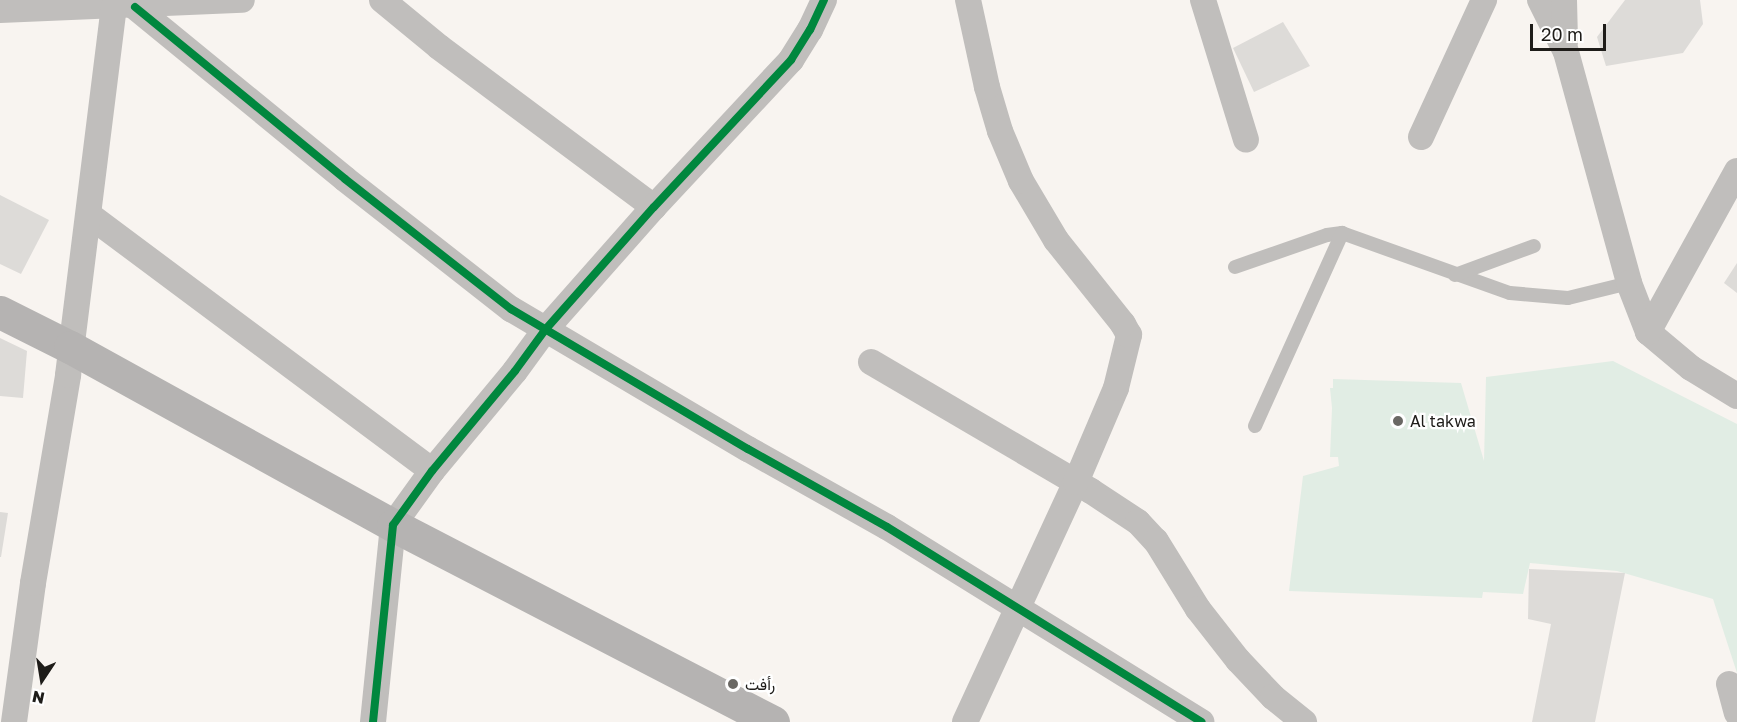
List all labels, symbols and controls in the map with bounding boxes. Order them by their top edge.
scale bar [1533,12,1610,50]
text: 20 m [1541,23,1583,45]
place label: Al takwa [1410,411,1476,431]
marker: Al takwa [1391,414,1405,428]
north arrow [12,650,72,710]
place label: رأفت [745,674,775,694]
marker: رأفت [726,677,740,691]
text: N [30,687,46,709]

